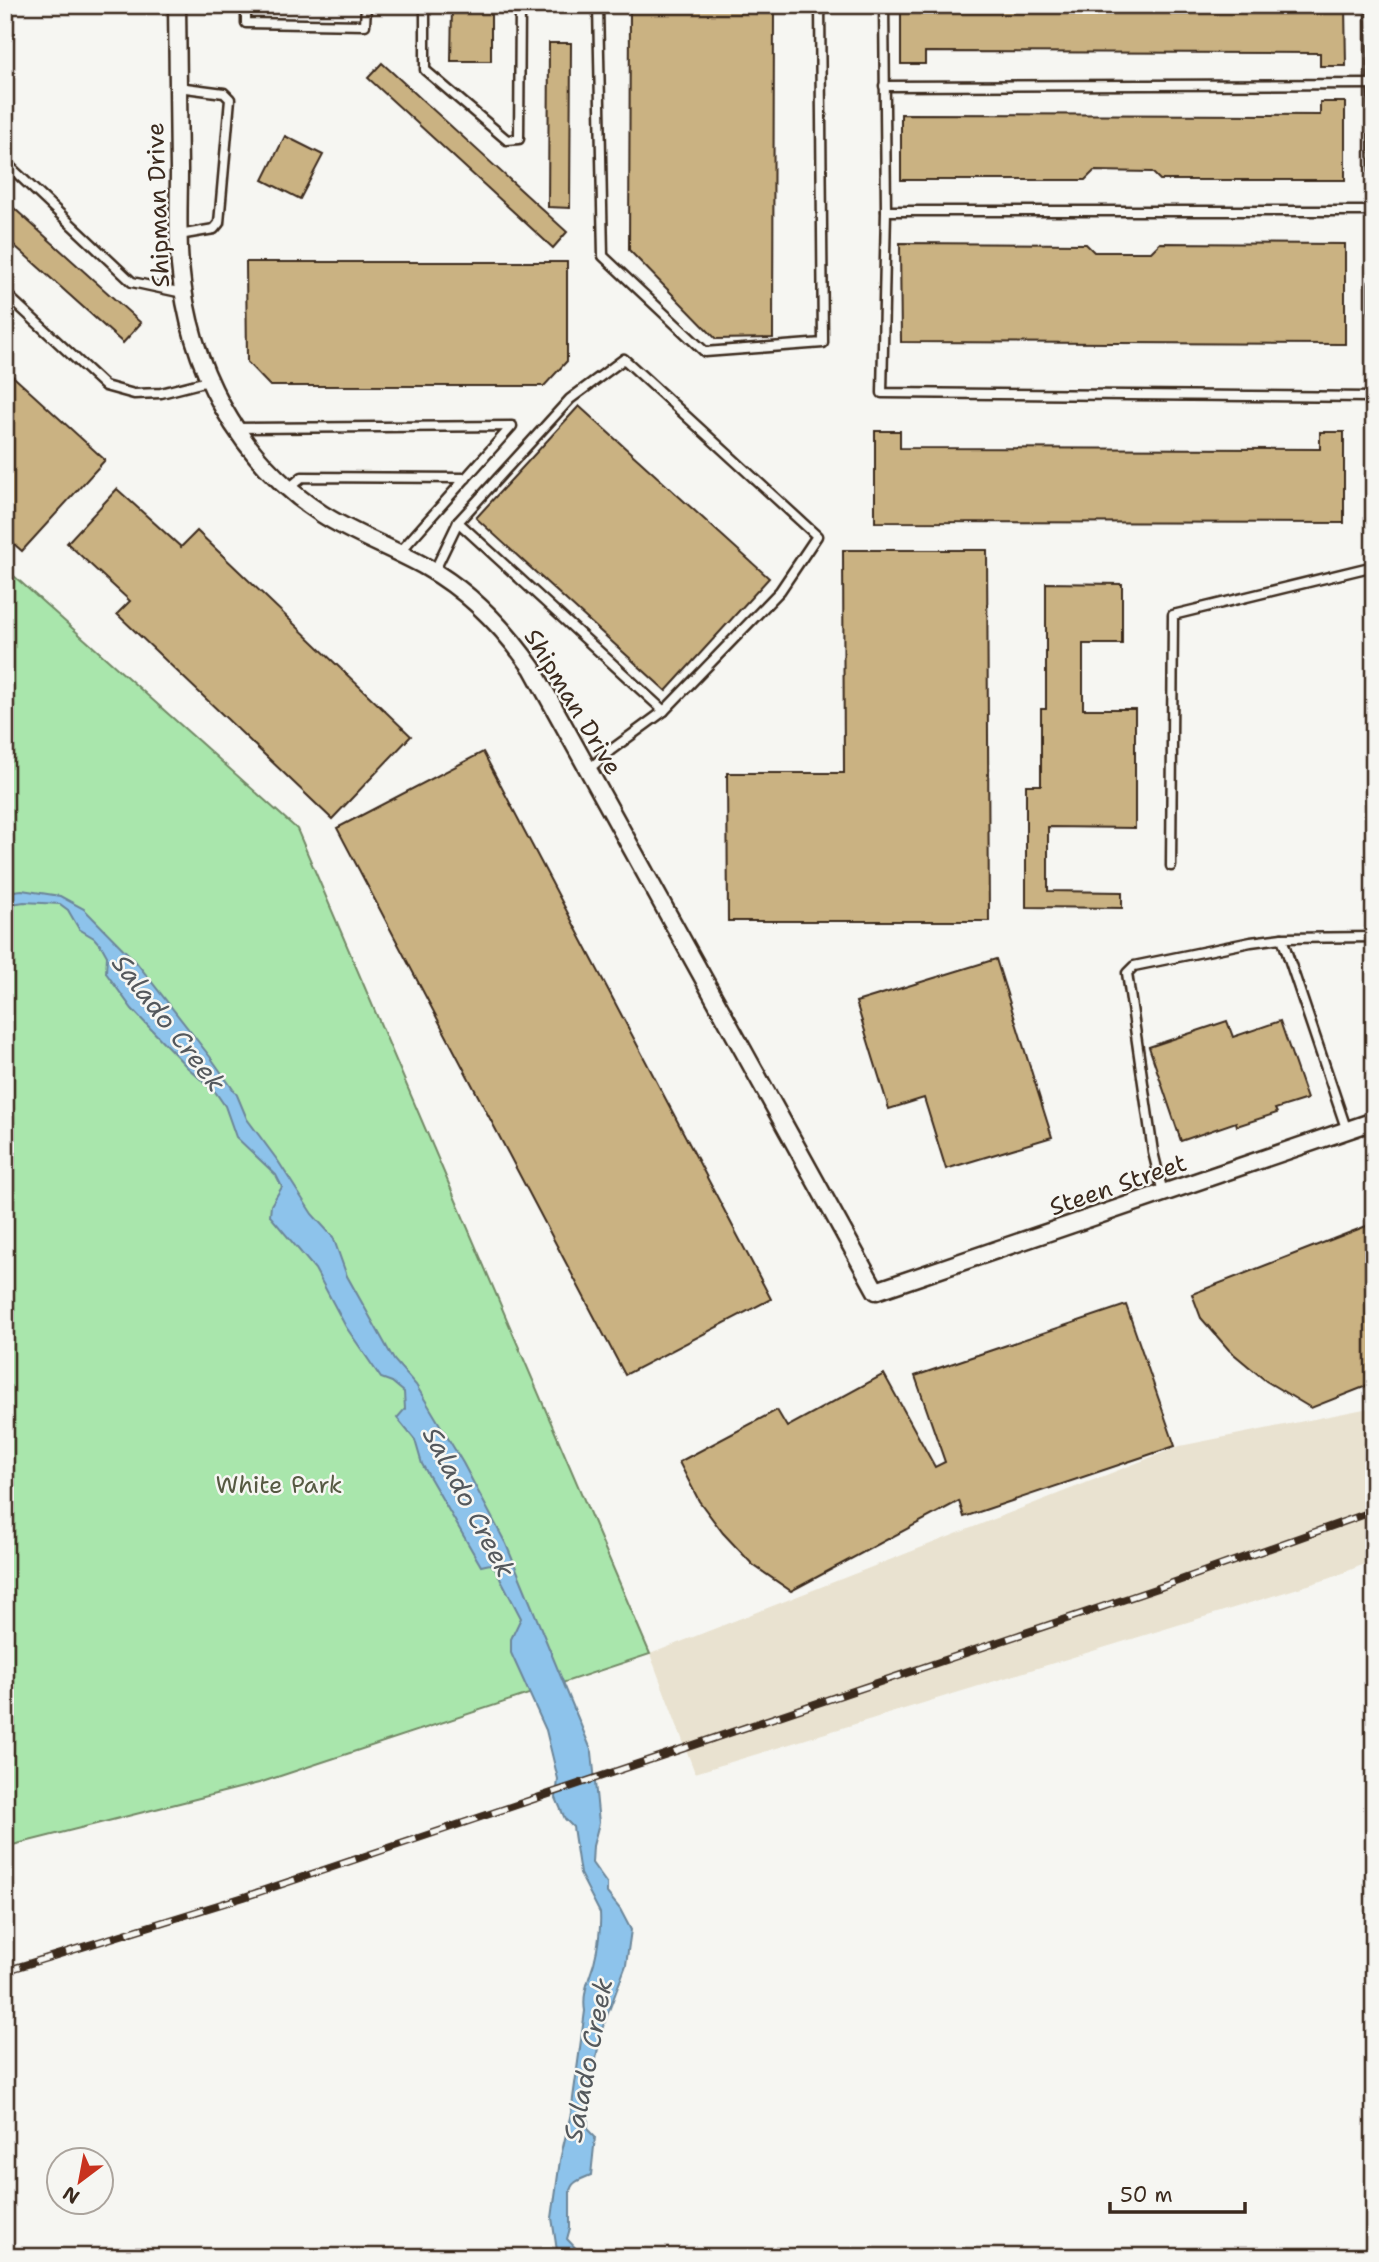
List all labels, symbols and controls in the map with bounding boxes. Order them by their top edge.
street label: Shipman Drive [139,122,177,288]
street label: Shipman Drive [517,623,629,781]
water label: Salado Creek [104,946,234,1099]
street label: Steen Street [1045,1147,1191,1223]
water label: Salado Creek [415,1420,524,1583]
park label: White Park [216,1469,342,1501]
water label: Salado Creek [554,1975,621,2145]
north arrow [46,2146,116,2216]
scale bar [1110,2171,1244,2215]
text: N [58,2180,84,2210]
text: 50 m [1120,2181,1173,2209]

